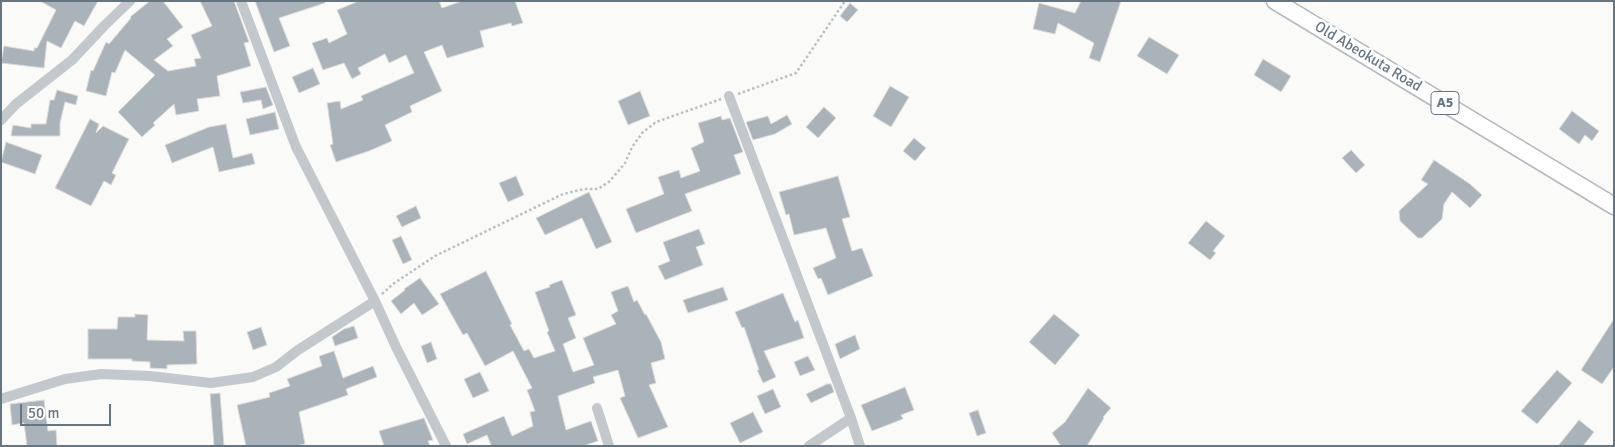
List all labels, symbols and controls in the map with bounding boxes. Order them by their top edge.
street label: Old Abeokuta Road [1311,18,1425,96]
road number: A5 [1431,92,1459,115]
scale bar [22,394,114,426]
text: 50 m [28,404,59,422]

